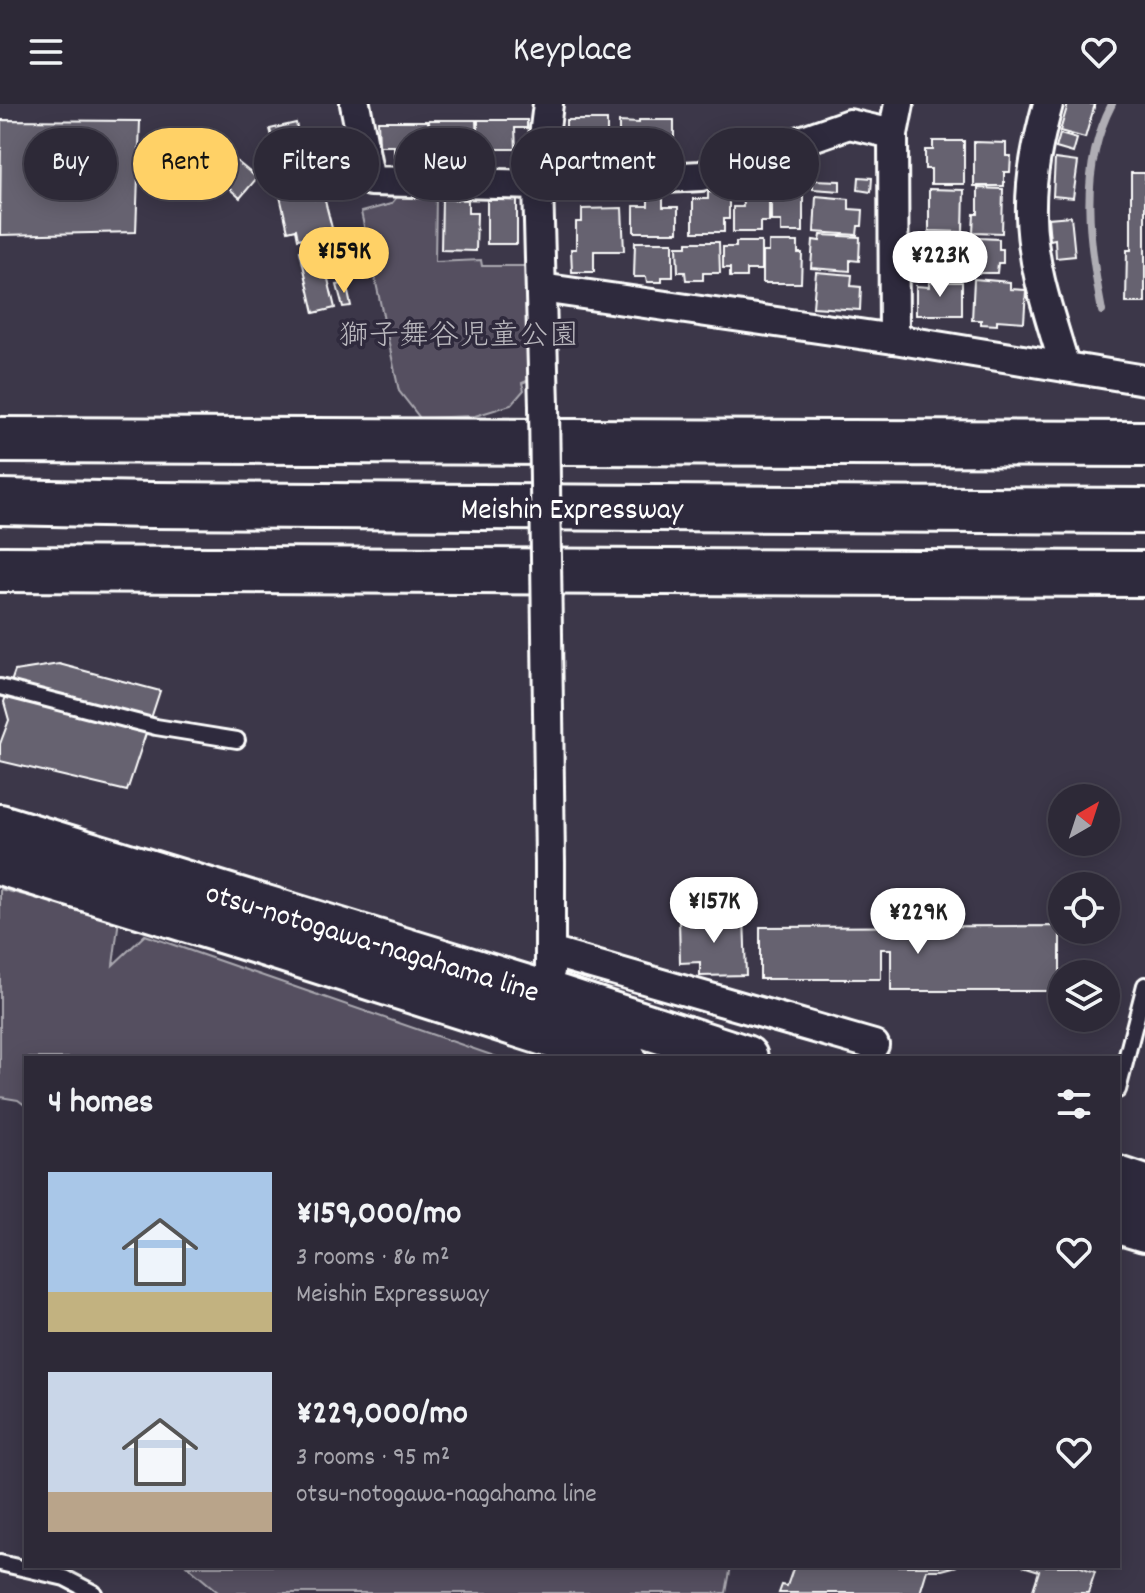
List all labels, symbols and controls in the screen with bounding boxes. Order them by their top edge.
text: Keyplace [513,26,632,78]
icon: menu [24,30,68,74]
icon: heart [1077,30,1121,74]
chip: Buy [24,128,117,200]
chip: Rent [133,128,238,200]
chip: Filters [254,128,379,200]
chip: New [395,128,495,200]
chip: Apartment [511,128,684,200]
chip: House [700,128,819,200]
pin: ¥159K [288,227,400,295]
pin: ¥223K [884,231,996,299]
text: ¥159K [317,234,371,271]
text: ¥223K [911,238,969,275]
park label: 獅子舞谷児童公園 [339,317,579,360]
street label: Meishin Expressway [461,491,684,534]
north arrow [1048,784,1120,856]
map controls [1048,784,1120,1032]
button: locate [1048,872,1120,944]
street label: otsu-notogawa-nagahama line [200,874,544,1017]
pin: ¥157K [658,877,770,945]
text: ¥157K [688,884,740,921]
pin: ¥229K [862,888,974,956]
text: ¥229K [888,895,948,932]
button: layers [1048,960,1120,1032]
text: 4 homes [48,1080,153,1129]
icon: filters [1052,1082,1096,1126]
text: ¥159,000/mo [296,1191,461,1240]
icon: home [112,1204,208,1300]
icon: heart [1052,1230,1096,1274]
text: 3 rooms · 86 m² [296,1240,449,1277]
text: Meishin Expressway [296,1277,489,1314]
text: ¥229,000/mo [296,1391,468,1440]
icon: home [112,1404,208,1500]
icon: heart [1052,1430,1096,1474]
text: 3 rooms · 95 m² [296,1440,450,1477]
text: otsu-notogawa-nagahama line [296,1477,597,1514]

